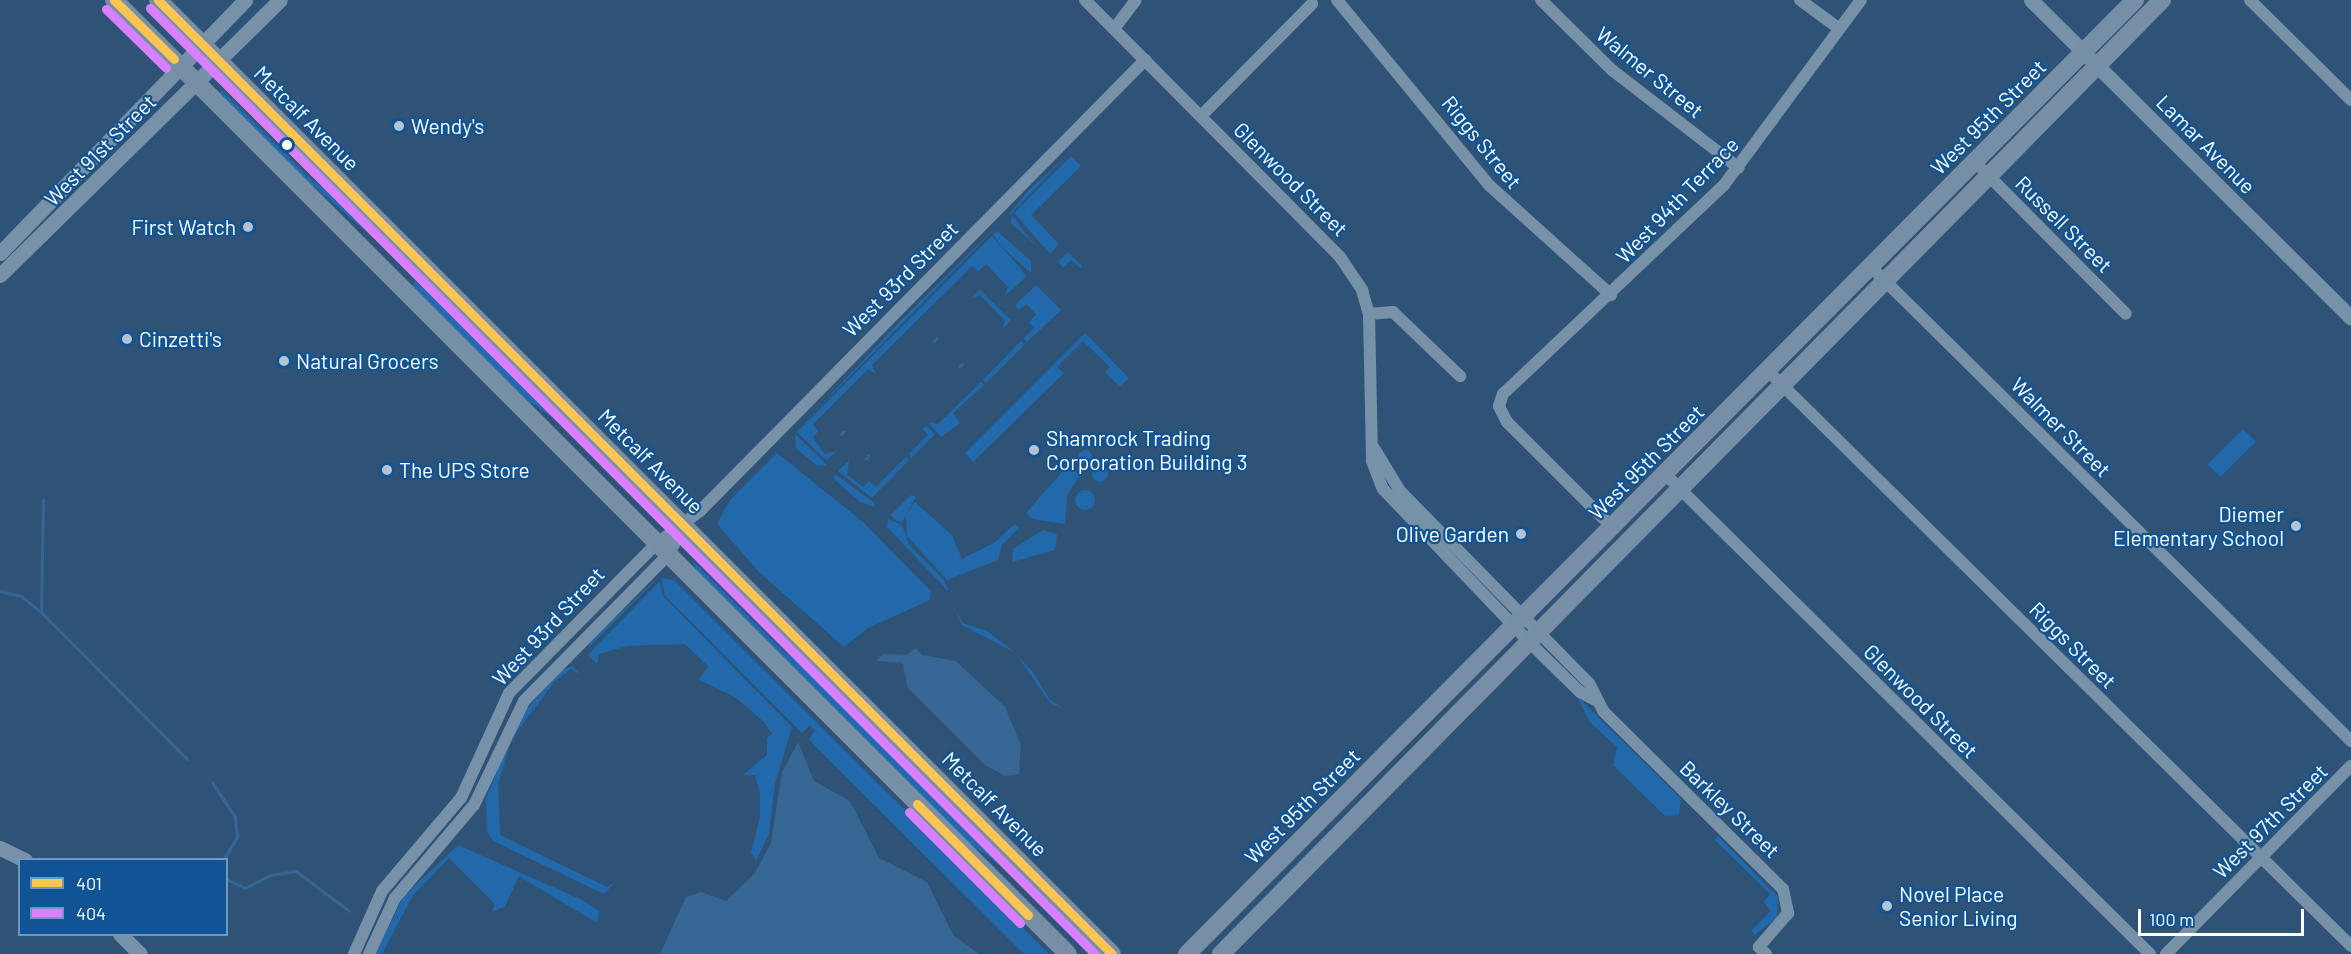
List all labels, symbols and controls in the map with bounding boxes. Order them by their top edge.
street label: Walmer Street [1591,21,1709,123]
street label: West 95th Street [1925,54,2051,180]
street label: Metcalf Avenue [249,60,365,176]
street label: West 91st Street [39,89,161,211]
street label: Lamar Avenue [2151,89,2261,199]
street label: Riggs Street [1437,90,1527,194]
place label: Wendy's [411,113,484,139]
street label: Glenwood Street [1229,117,1353,241]
marker: Wendy's [392,119,406,133]
street label: West 94th Terrace [1610,132,1744,268]
unlabelled marker [281,139,293,151]
street label: Russell Street [2010,170,2118,278]
place label: First Watch [132,214,236,240]
street label: West 93rd Street [837,216,963,342]
marker: First Watch [241,220,255,234]
place label: Cinzetti's [139,326,222,352]
marker: Cinzetti's [120,332,134,346]
place label: Natural Grocers [296,348,439,374]
marker: Natural Grocers [277,354,291,368]
street label: Walmer Street [2006,372,2116,482]
street label: West 95th Street [1583,399,1709,525]
street label: Metcalf Avenue [593,403,709,519]
place label: Shamrock Trading Corporation Building 3 [1046,425,1248,475]
marker: Shamrock Trading Corporation Building 3 [1027,443,1041,457]
place label: The UPS Store [399,457,530,483]
marker: The UPS Store [380,463,394,477]
place label: Diemer Elementary School [2113,501,2284,551]
marker: Diemer Elementary School [2289,519,2303,533]
place label: Olive Garden [1396,521,1509,547]
marker: Olive Garden [1514,527,1528,541]
street label: West 93rd Street [487,562,609,690]
street label: Riggs Street [2024,596,2122,694]
street label: Glenwood Street [1859,639,1983,763]
street label: West 95th Street [1239,743,1365,869]
street label: Metcalf Avenue [937,746,1053,862]
street label: Barkley Street [1675,755,1785,863]
street label: West 97th Street [2207,758,2333,884]
legend [18,858,228,936]
text: 401 [76,872,102,894]
place label: Novel Place Senior Living [1899,881,2018,931]
scale bar [2141,897,2308,935]
marker: Novel Place Senior Living [1880,899,1894,913]
text: 404 [76,902,106,924]
text: 100 m [2149,908,2194,930]

